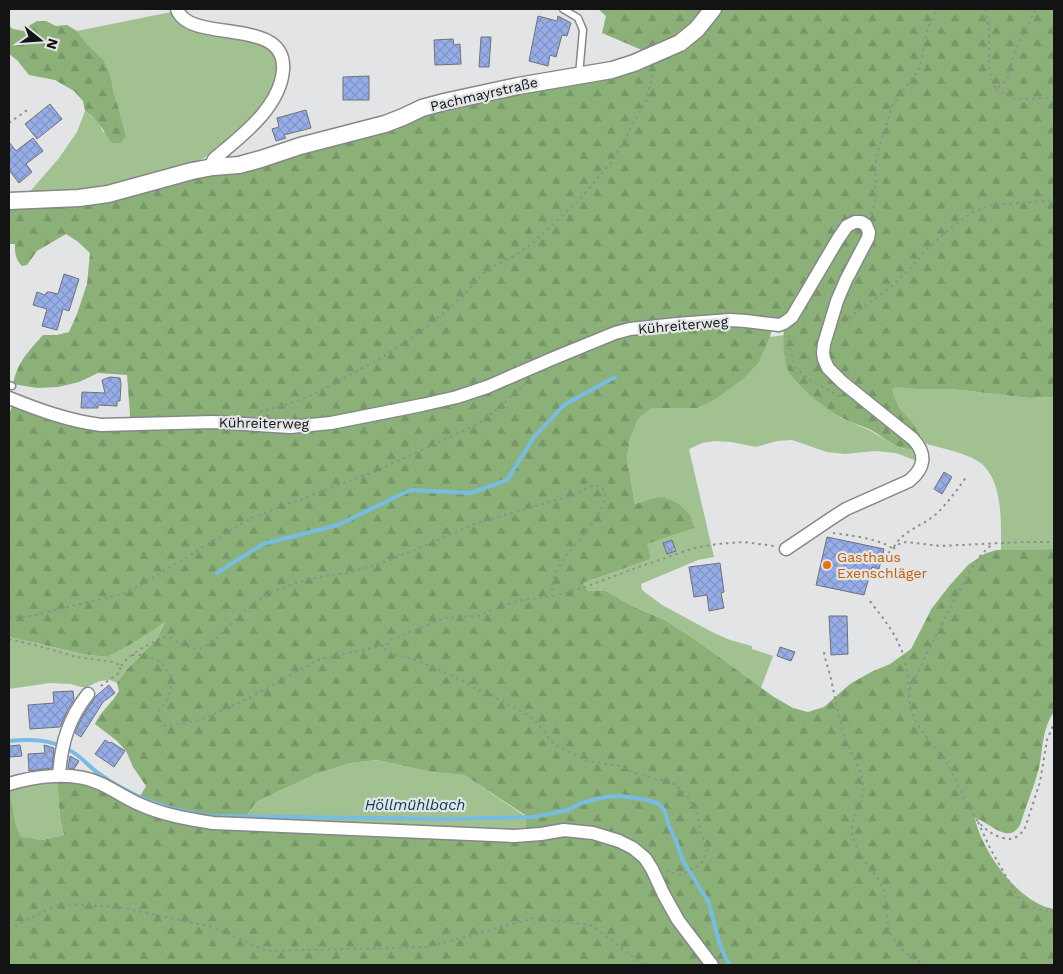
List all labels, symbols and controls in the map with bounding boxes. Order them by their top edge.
north arrow [15,15,65,65]
text: N [43,37,62,51]
street label: Pachmayrstraße [429,74,539,114]
street label: Kühreiterweg [637,313,729,337]
street label: Kühreiterweg [219,414,310,432]
place label: Gasthaus Exenschläger [837,549,927,581]
marker: Gasthaus Exenschläger [821,559,833,571]
water label: Höllmühlbach [365,796,465,814]

